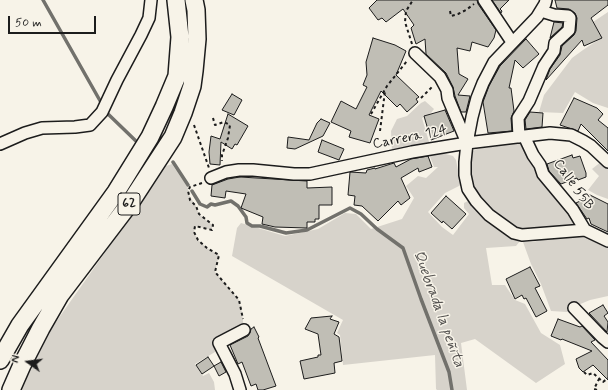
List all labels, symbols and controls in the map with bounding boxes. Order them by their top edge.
scale bar [10,8,98,34]
text: 50 m [15,15,42,31]
street label: Carrera 124 [371,123,449,153]
street label: Calle 55B [549,156,597,214]
road number: 62 [118,193,140,215]
water label: Quebrada la peñita [408,248,468,370]
north arrow [8,342,48,382]
text: N [9,354,24,364]

